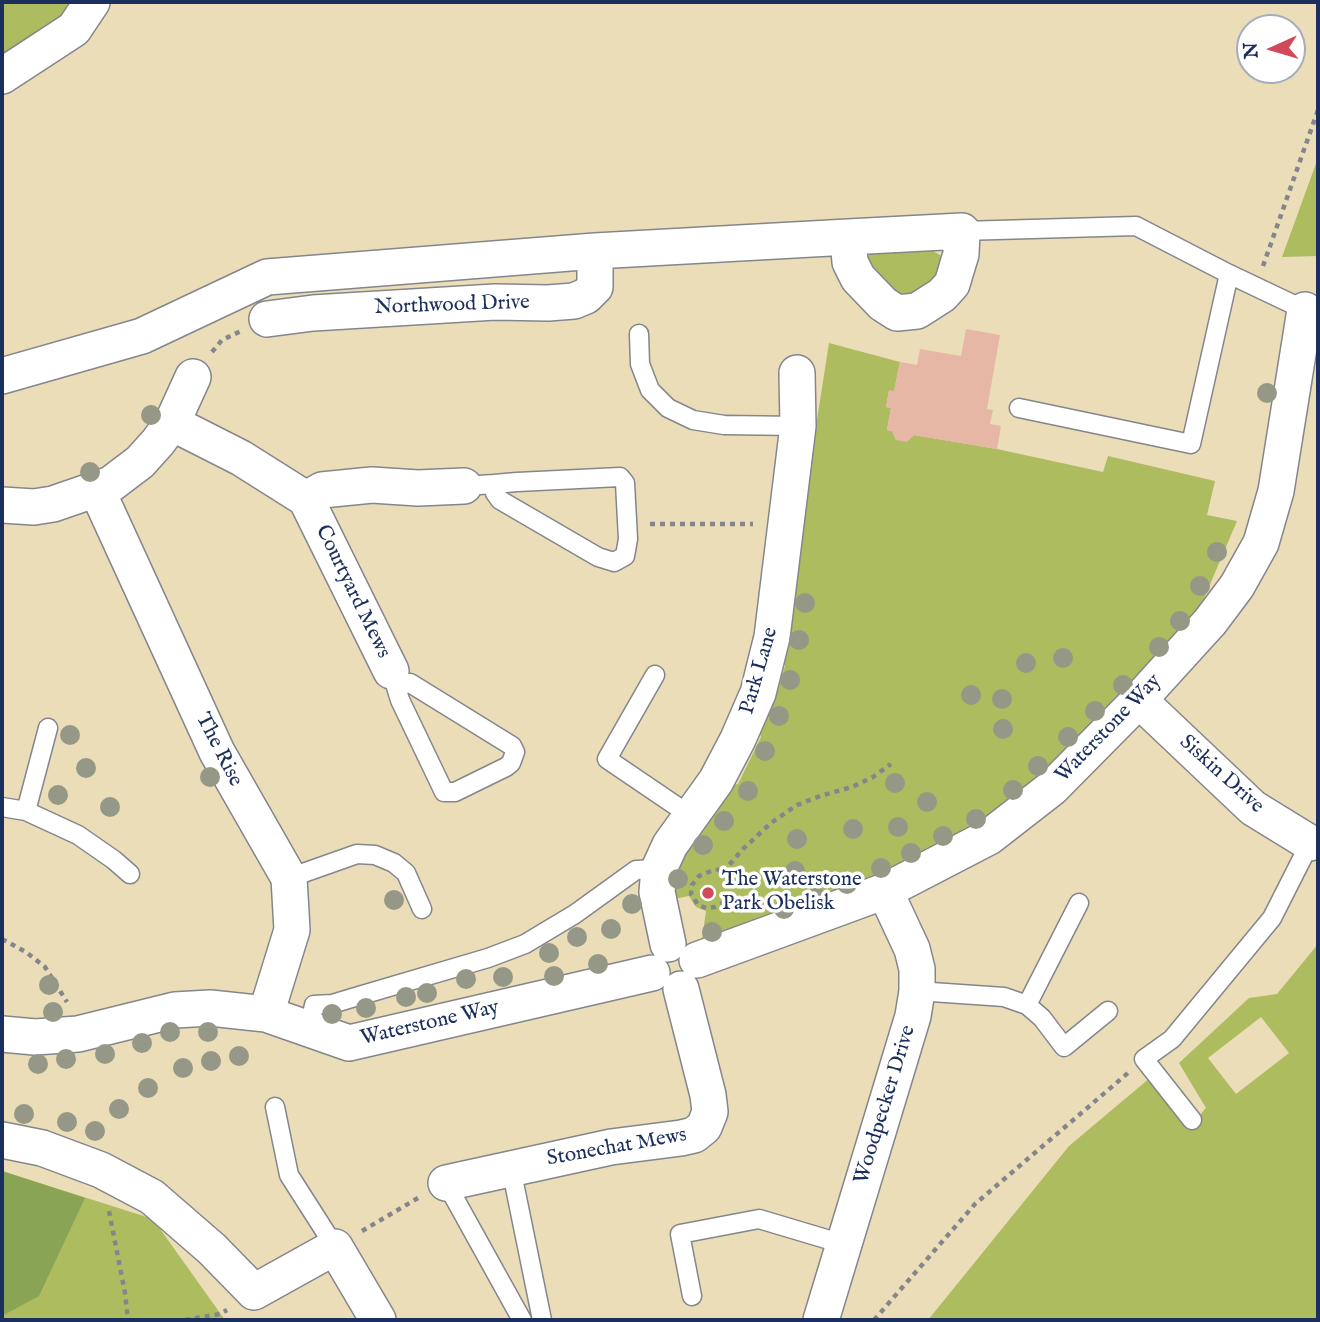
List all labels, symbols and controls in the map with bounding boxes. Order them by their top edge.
north arrow [1236,14,1306,84]
text: N [1240,41,1265,59]
street label: Northwood Drive [374,291,530,321]
street label: Courtyard Mews [309,521,395,663]
street label: Park Lane [736,625,784,717]
street label: Waterstone Way [1051,669,1167,789]
street label: The Rise [189,709,247,791]
street label: Siskin Drive [1173,730,1269,820]
place label: The Waterstone Park Obelisk [722,868,862,918]
marker: The Waterstone Park Obelisk [700,885,716,901]
street label: Waterstone Way [358,996,502,1052]
street label: Woodpecker Drive [850,1023,922,1187]
street label: Stonechat Mews [545,1123,689,1173]

